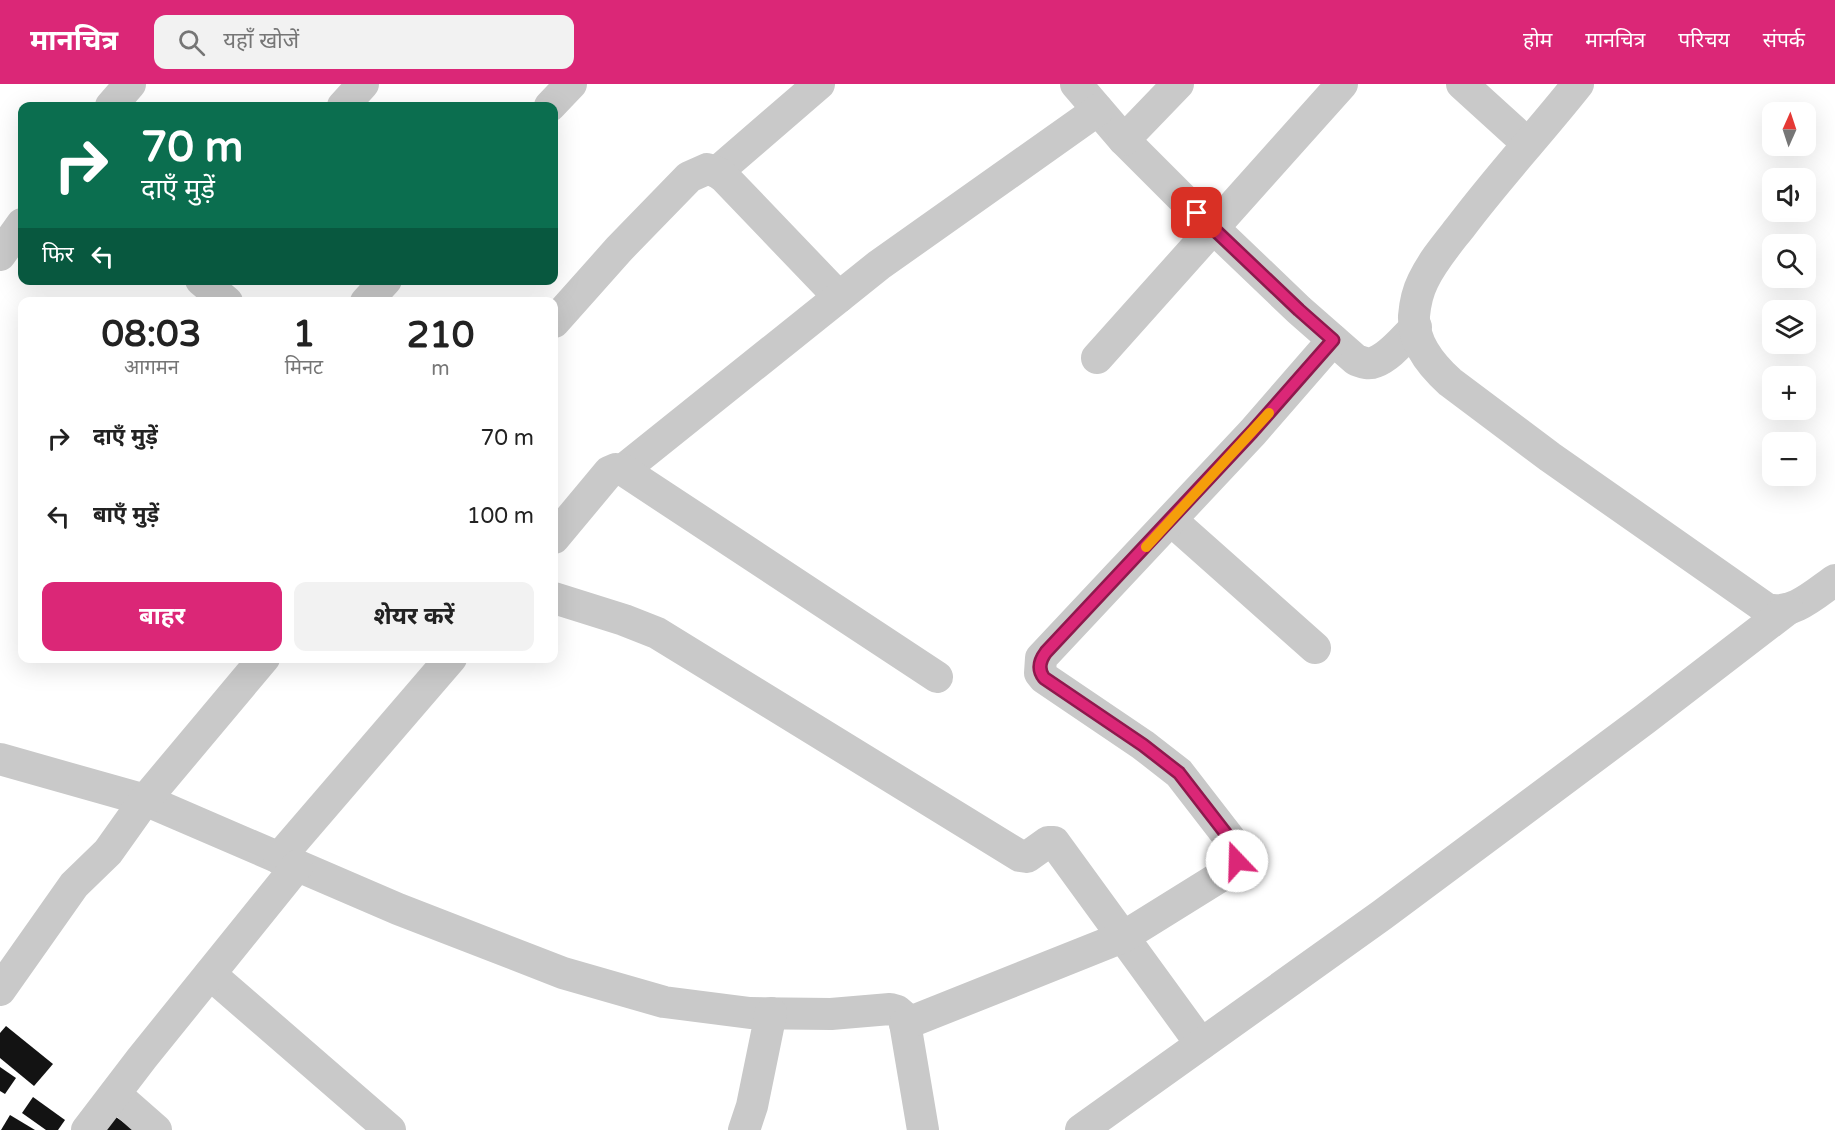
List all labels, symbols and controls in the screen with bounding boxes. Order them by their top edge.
search box [154,15,574,69]
text: मानचित्र [30,24,118,58]
icon: search [175,26,208,59]
text: यहाँ खोजें [223,28,299,54]
text: होम [1523,28,1552,53]
text: मानचित्र [1585,28,1645,53]
text: परिचय [1678,28,1730,53]
text: संपर्क [1763,28,1805,53]
north arrow [1762,102,1816,156]
map controls [1762,102,1816,486]
text: 70 m [141,122,243,173]
icon: right [42,126,120,204]
button: sound [1762,168,1816,222]
text: दाएँ मुड़ें [141,173,215,206]
pin [1171,187,1222,238]
icon: arrive [1180,196,1213,229]
button: search [1762,234,1816,288]
icon: left [86,240,119,273]
text: फिर [42,242,74,268]
button: layers [1762,300,1816,354]
text: 08:03 [102,313,201,356]
text: 1 [293,313,315,356]
text: 210 [407,314,474,357]
text: आगमन [124,356,179,380]
text: मिनट [285,356,323,380]
text: m [431,357,450,381]
button: + [1762,366,1816,420]
icon: right [42,422,75,455]
text: दाएँ मुड़ें [93,424,158,450]
text: 70 m [480,425,534,451]
button: − [1762,432,1816,486]
icon: left [42,500,75,533]
text: बाएँ मुड़ें [93,502,159,528]
text: 100 m [467,503,534,529]
button: बाहर [42,582,282,651]
button: शेयर करें [294,582,534,651]
position arrow [1205,829,1269,893]

